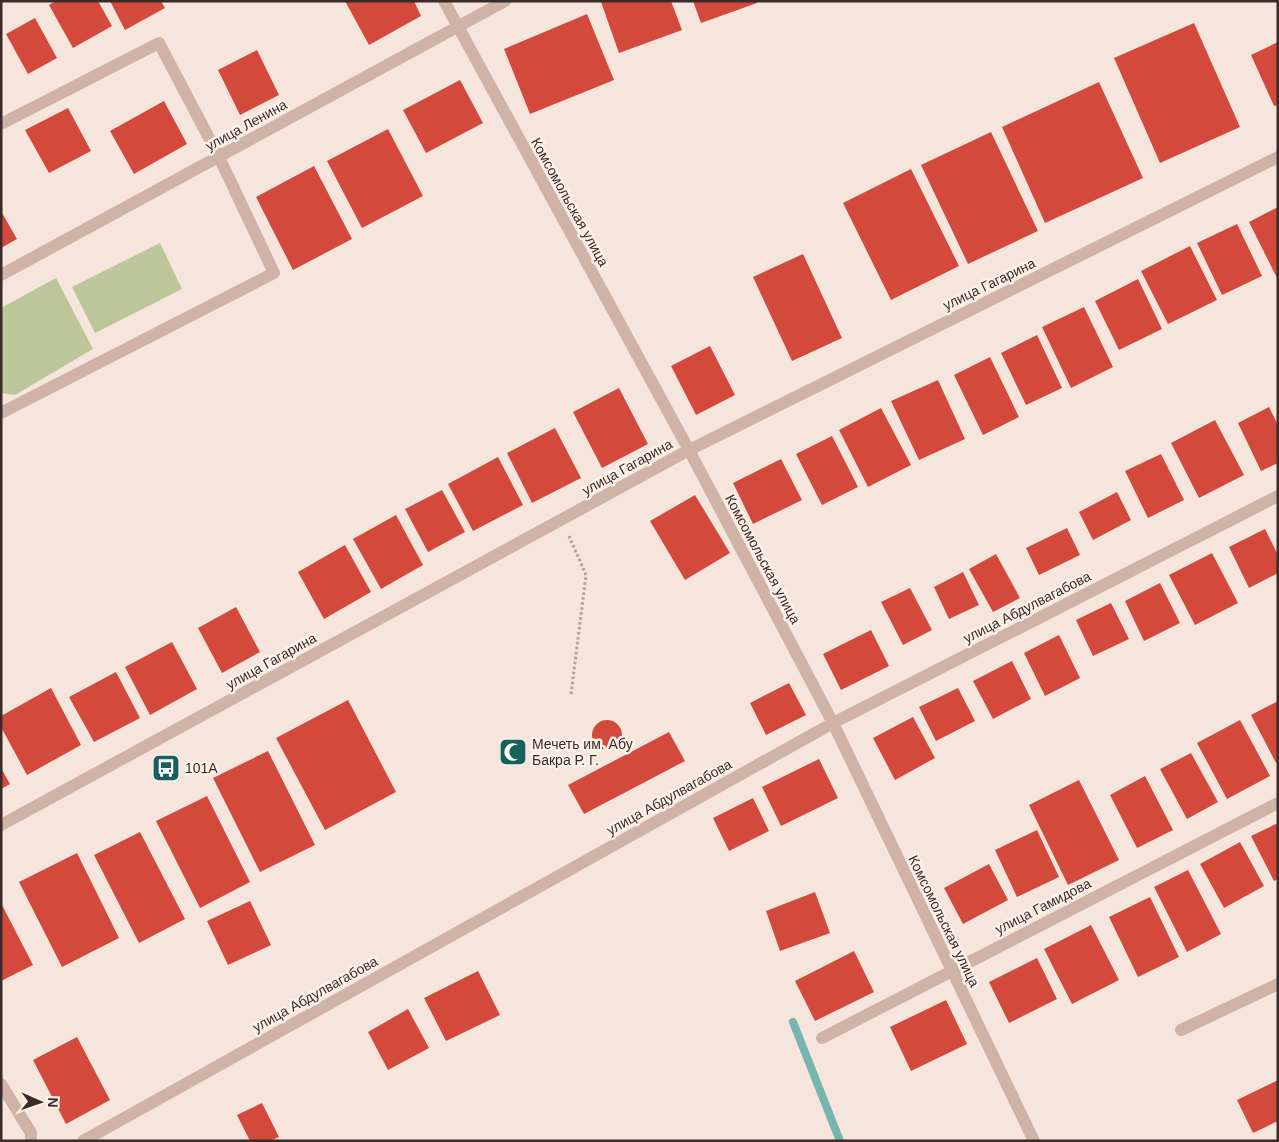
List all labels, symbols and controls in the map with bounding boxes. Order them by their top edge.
street label: улица Ленина [203,96,290,154]
street label: Комсомольская улица [528,135,612,269]
street label: улица Гагарина [940,255,1038,313]
street label: улица Гагарина [579,435,675,498]
street label: Комсомольская улица [722,492,804,627]
street label: улица Абдулвагабова [961,568,1093,646]
street label: улица Гагарина [223,629,319,692]
place label: Мечеть им. Абу Бакра Р. Г. [532,736,633,768]
mosque icon: Мечеть им. Абу Бакра Р. Г. [498,737,528,767]
bus stop icon: 101А [151,753,181,783]
street label: улица Абдулвагабова [604,756,735,838]
place label: 101А [185,760,218,776]
street label: Комсомольская улица [905,853,983,990]
street label: улица Гамидова [992,875,1094,937]
street label: улица Абдулвагабова [250,953,381,1035]
north arrow [15,1077,65,1127]
text: N [45,1097,61,1108]

